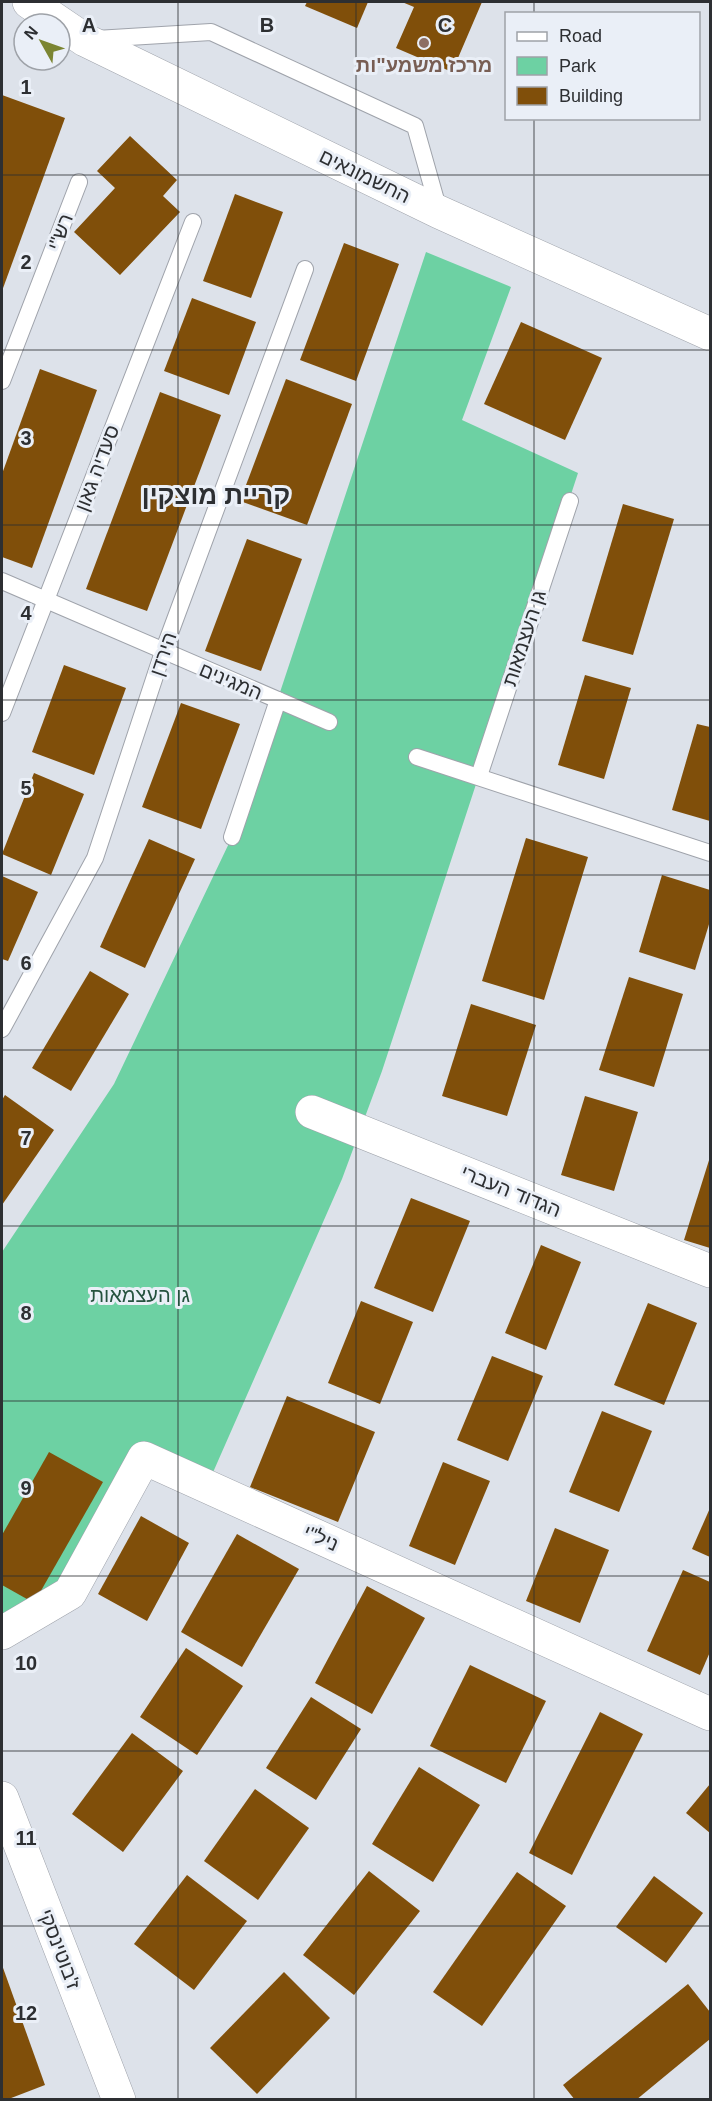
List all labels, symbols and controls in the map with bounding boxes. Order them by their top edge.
north arrow [12,12,72,72]
legend [505,12,700,120]
text: A [82,14,96,36]
text: B [260,14,274,36]
text: C [438,14,452,36]
text: N [21,23,41,43]
text: Road [559,26,602,46]
marker: מרכז משמע"ות [417,36,431,50]
place label: מרכז משמע"ות [356,54,492,76]
text: Park [559,56,597,76]
text: 1 [20,76,32,98]
text: Building [559,86,623,106]
street label: החשמונאים [316,145,414,207]
street label: רש"י [43,211,77,253]
text: 2 [20,251,32,273]
street label: סעדיה גאון [71,422,123,514]
text: 3 [20,427,32,449]
district label: קריית מוצקין [142,480,290,510]
street label: גן העצמאות [498,587,550,689]
text: 4 [20,602,32,624]
street label: הירדן [145,629,181,679]
street label: המגינים [196,658,266,704]
text: 5 [20,777,32,799]
text: 6 [20,952,32,974]
text: 7 [20,1127,32,1149]
street label: הגדוד העברי [458,1161,564,1221]
park label: גן העצמאות [90,1284,190,1306]
text: 8 [20,1302,32,1324]
text: 9 [20,1477,32,1499]
street label: ניל"י [300,1521,342,1555]
text: 10 [15,1652,37,1674]
text: 11 [15,1827,37,1849]
street label: ז'בוטינסקי [35,1906,85,1992]
text: 12 [15,2002,37,2024]

